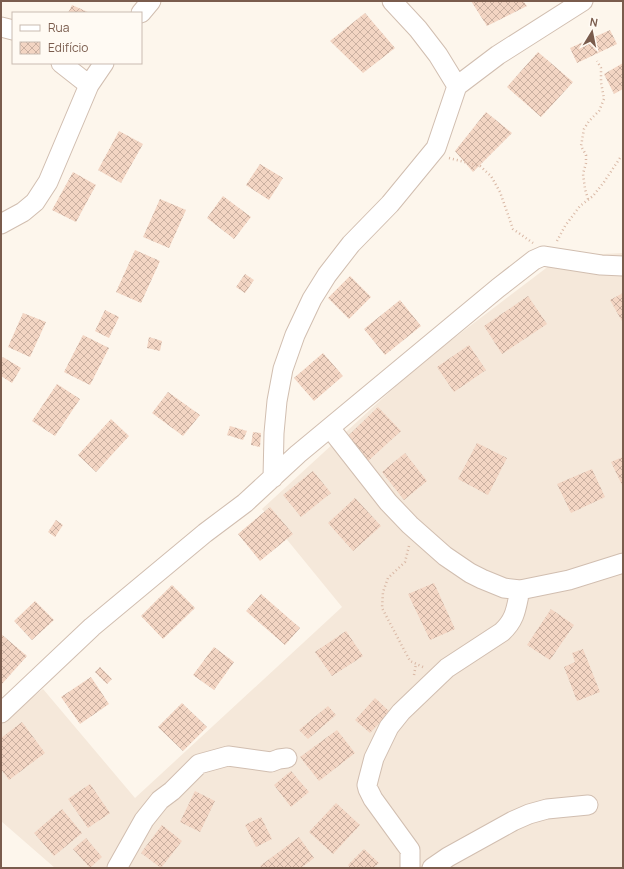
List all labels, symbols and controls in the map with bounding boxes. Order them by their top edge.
legend [12,12,142,64]
north arrow [572,12,612,52]
text: N [589,14,599,30]
text: Rua [48,19,69,36]
text: Edifício [48,39,88,56]

